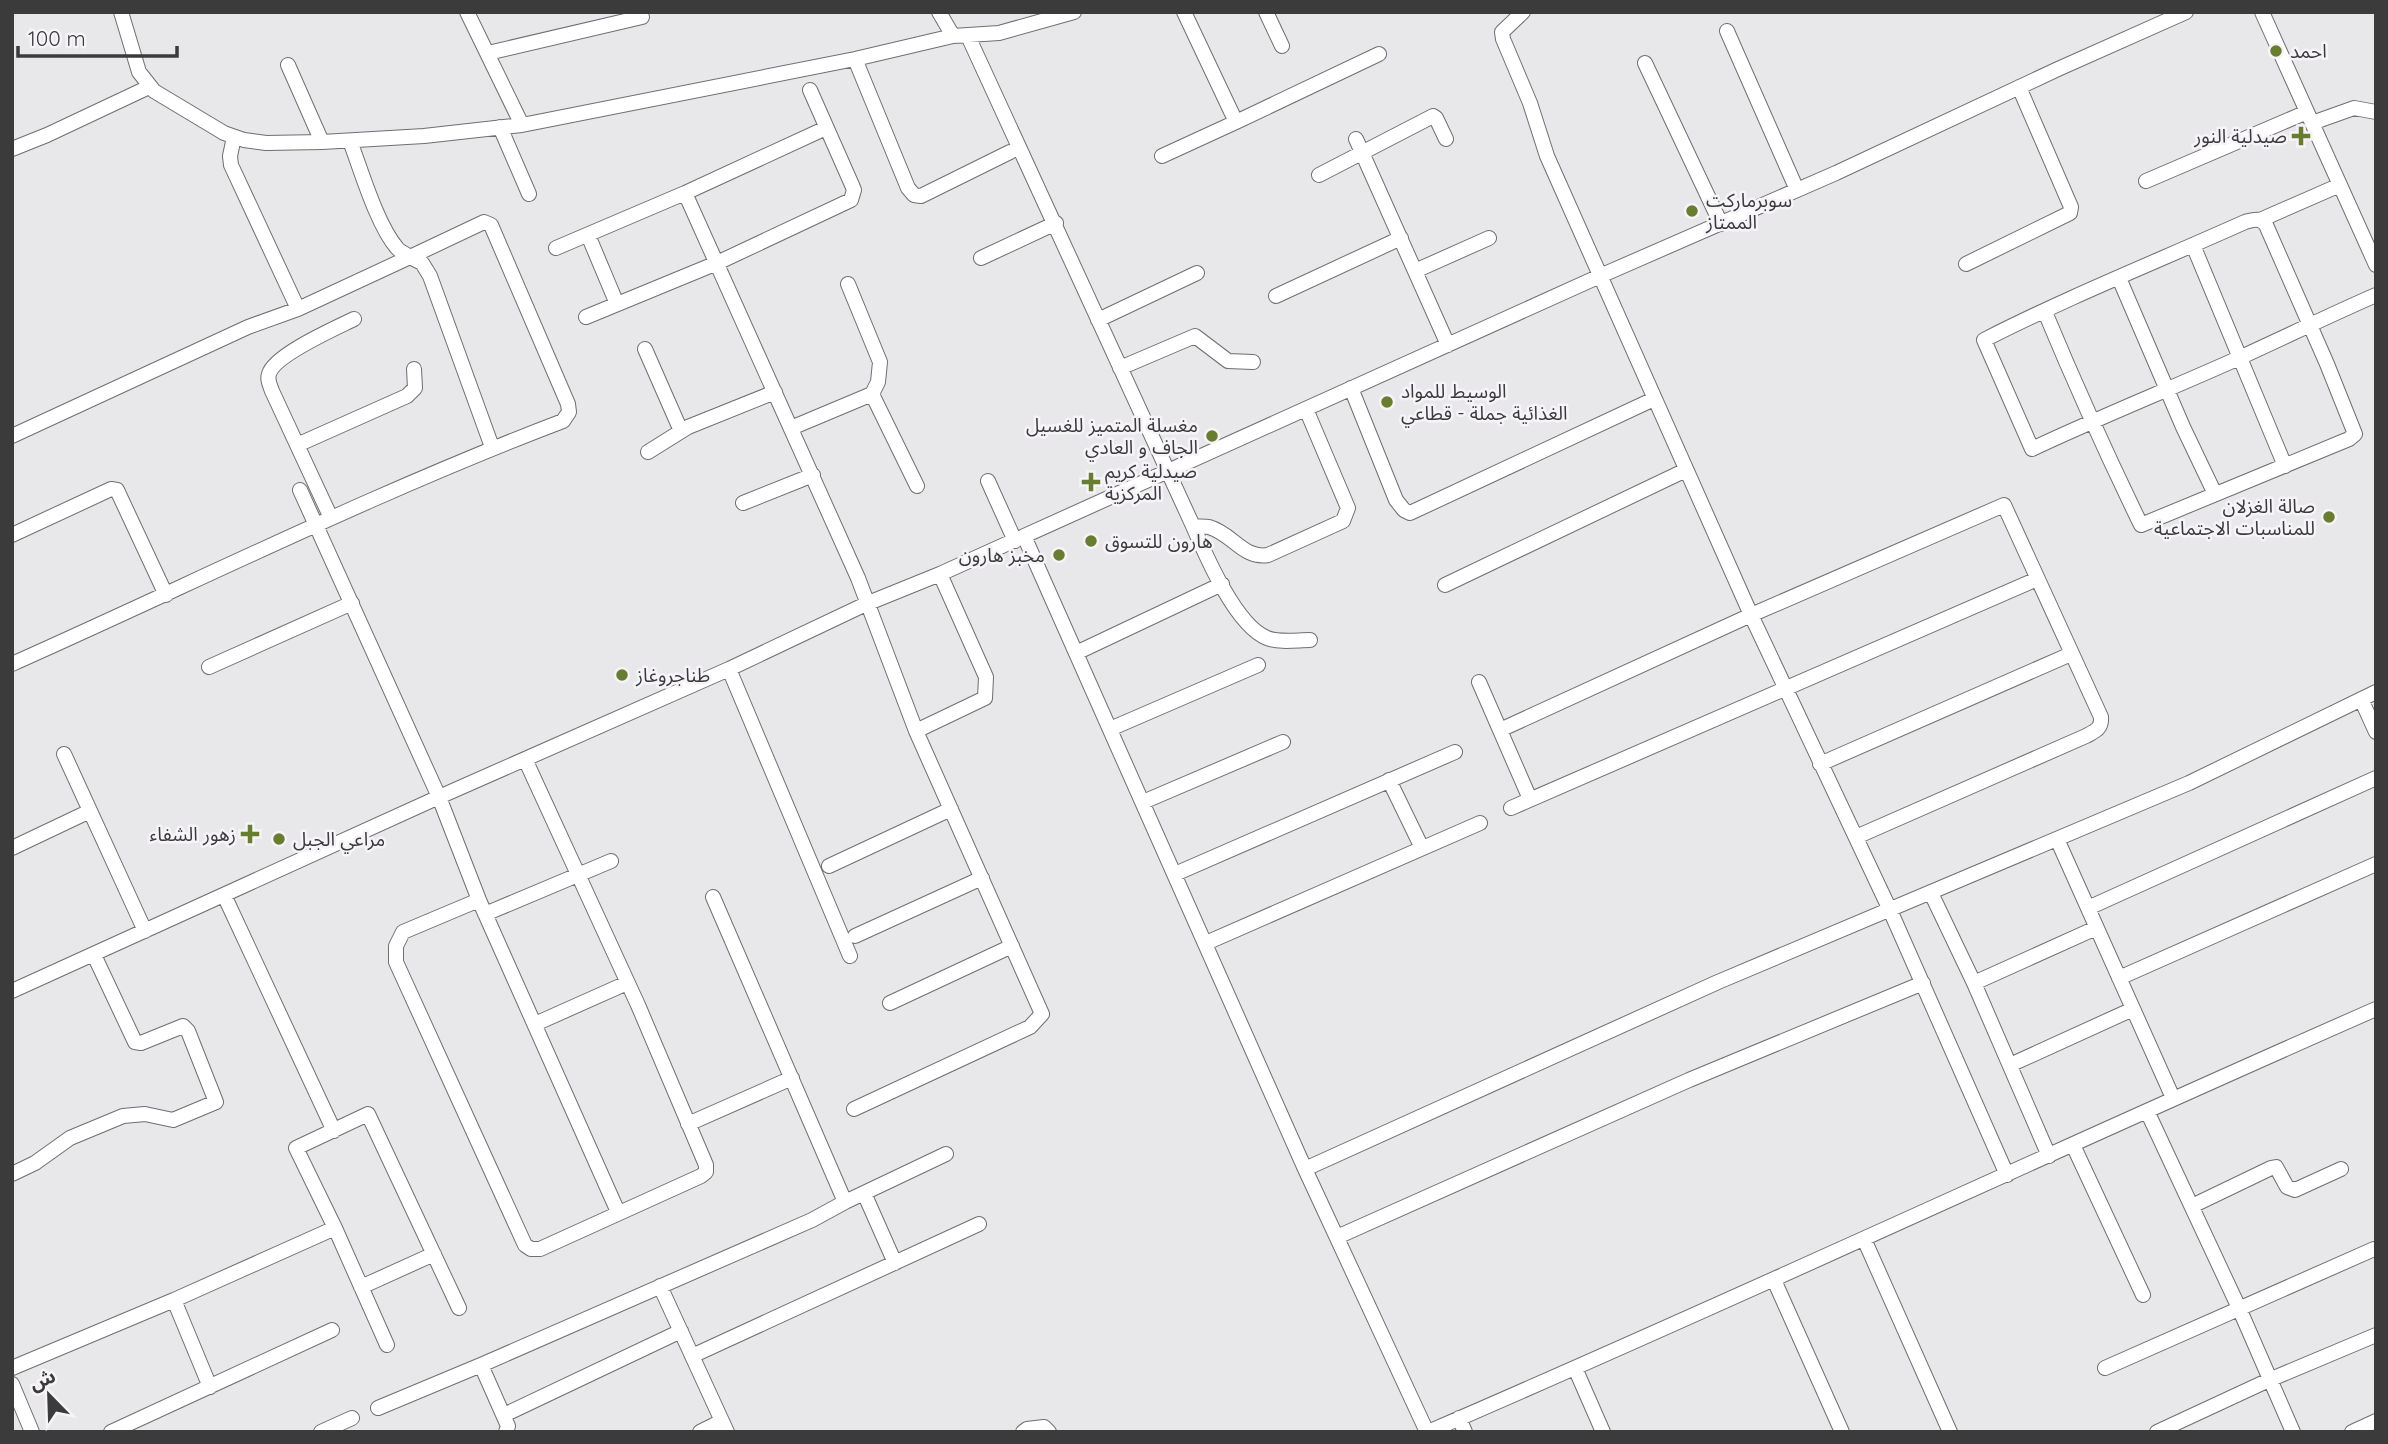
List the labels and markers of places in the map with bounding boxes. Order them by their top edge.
place label: احمد [2290,39,2327,63]
marker: احمد [2268,43,2284,59]
place label: صيدلية النور [2193,124,2287,148]
marker: صيدلية النور [2293,128,2309,144]
place label: سوبرماركت الممتاز [1705,188,1792,234]
marker: سوبرماركت الممتاز [1684,203,1700,219]
place label: الوسيط للمواد الغذائية جملة - قطاعي [1401,379,1568,428]
marker: الوسيط للمواد الغذائية جملة - قطاعي [1379,394,1395,410]
place label: مغسلة المتميز للغسيل الجاف و العادي [1026,413,1198,462]
marker: مغسلة المتميز للغسيل الجاف و العادي [1204,428,1220,444]
place label: صيدلية كريم المركزية [1105,459,1197,505]
marker: صيدلية كريم المركزية [1083,474,1099,490]
place label: صالة الغزلان للمناسبات الاجتماعية [2154,494,2315,540]
marker: صالة الغزلان للمناسبات الاجتماعية [2321,509,2337,525]
place label: هارون للتسوق [1105,529,1213,553]
marker: هارون للتسوق [1083,533,1099,549]
place label: مخبز هارون [959,543,1045,567]
marker: مخبز هارون [1051,547,1067,563]
place label: طناجروغاز [635,663,710,687]
marker: طناجروغاز [614,667,630,683]
place label: زهور الشفاء [149,822,236,846]
marker: زهور الشفاء [242,826,258,842]
place label: مراعي الجبل [293,827,385,854]
marker: مراعي الجبل [271,831,287,847]

